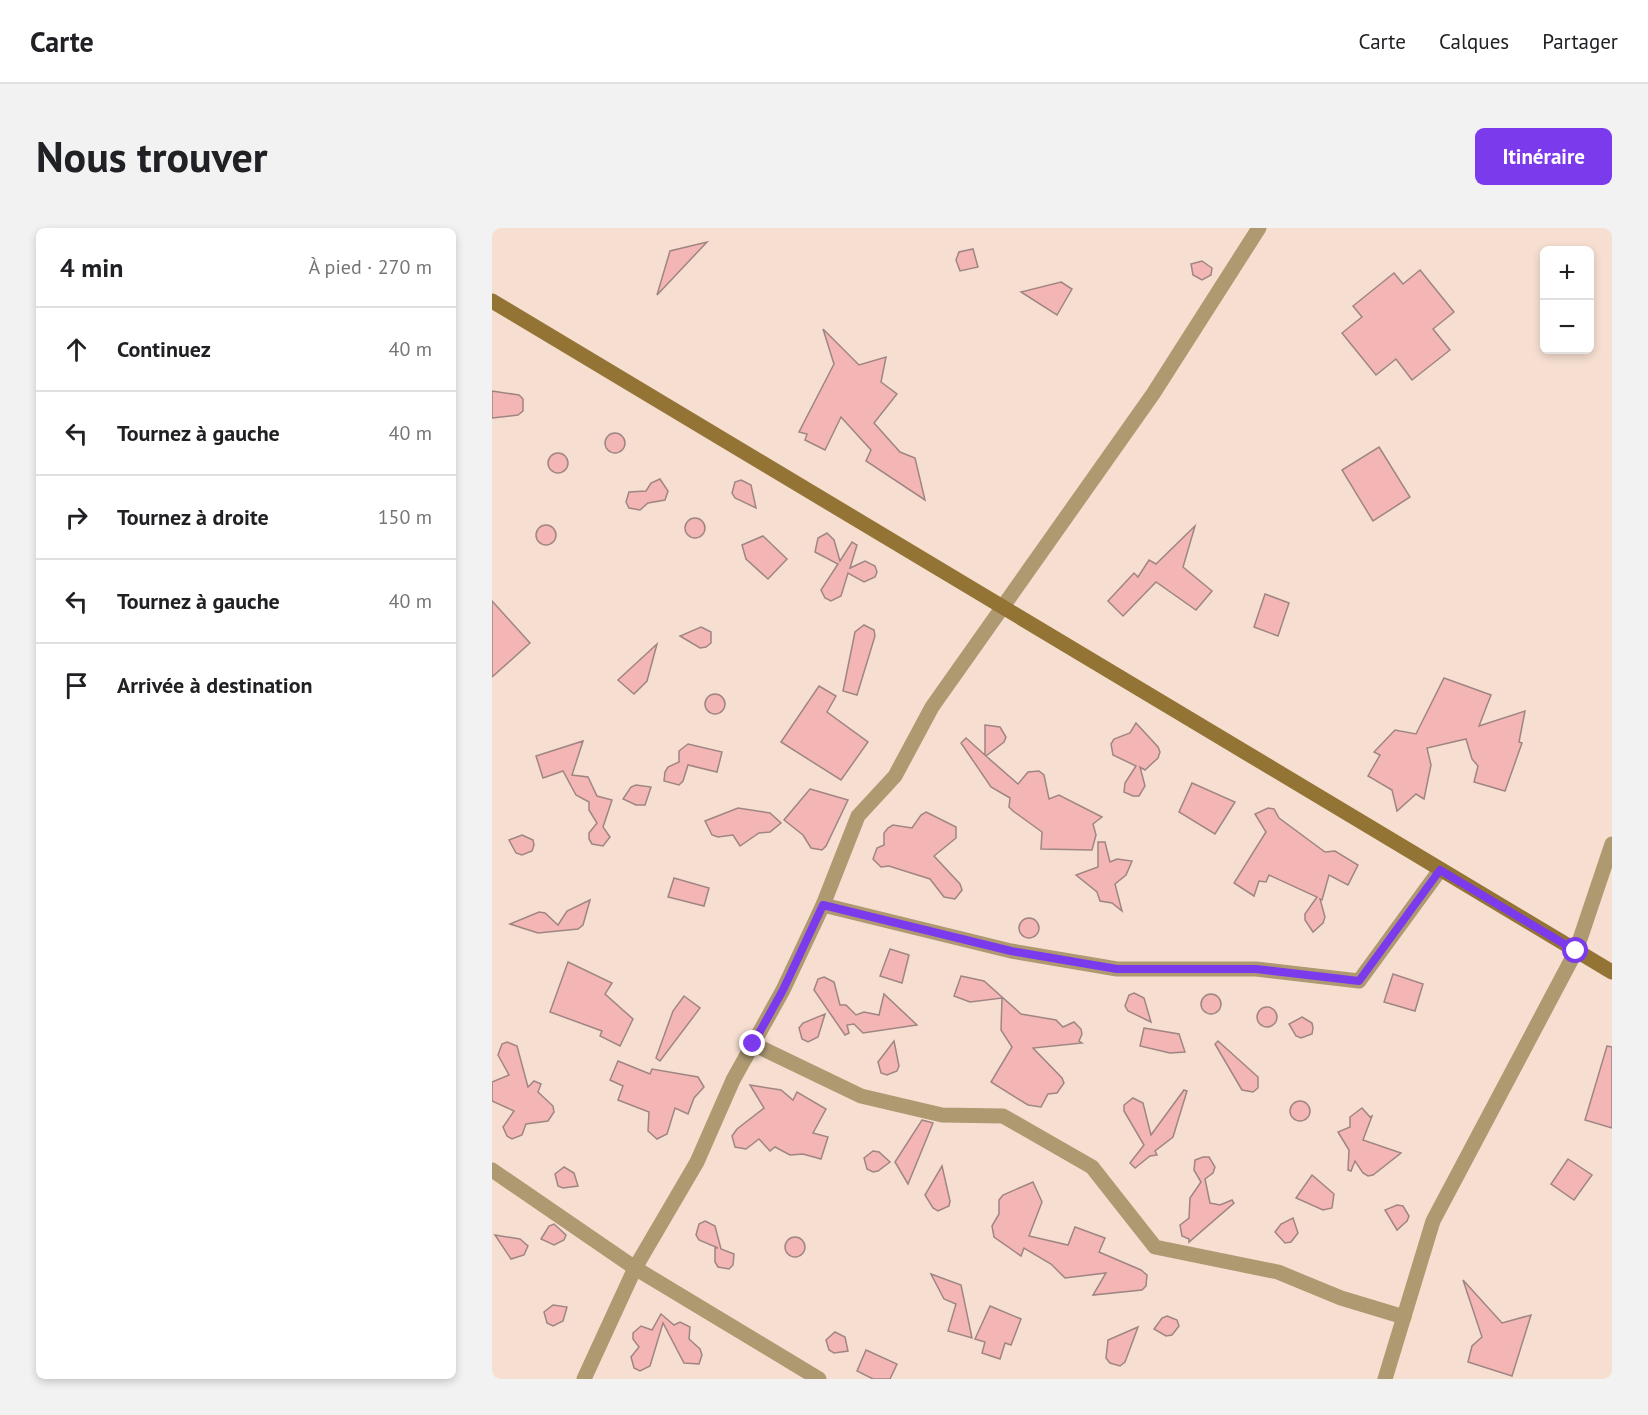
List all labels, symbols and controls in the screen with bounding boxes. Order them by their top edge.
text: Carte [30,23,94,60]
text: Carte [1359,28,1406,55]
text: Calques [1439,28,1509,55]
text: Partager [1542,28,1618,55]
button: Itinéraire [1475,128,1612,185]
text: Nous trouver [36,129,267,184]
map controls [1540,246,1594,354]
button: + [1540,246,1594,300]
text: 4 min [60,251,123,284]
text: À pied · 270 m [308,254,432,280]
button: − [1540,300,1594,354]
icon: ahead [60,333,93,366]
text: Continuez [117,335,211,363]
text: 40 m [389,336,432,362]
icon: left [60,417,93,450]
text: Tournez à gauche [117,419,280,447]
text: 40 m [389,420,432,446]
icon: right [60,501,93,534]
text: Tournez à droite [117,503,269,531]
text: 150 m [378,504,432,530]
icon: left [60,585,93,618]
text: Tournez à gauche [117,587,280,615]
text: 40 m [389,588,432,614]
icon: arrive [60,669,93,702]
text: Arrivée à destination [117,671,313,699]
route start [1562,937,1588,963]
route end [739,1030,765,1056]

